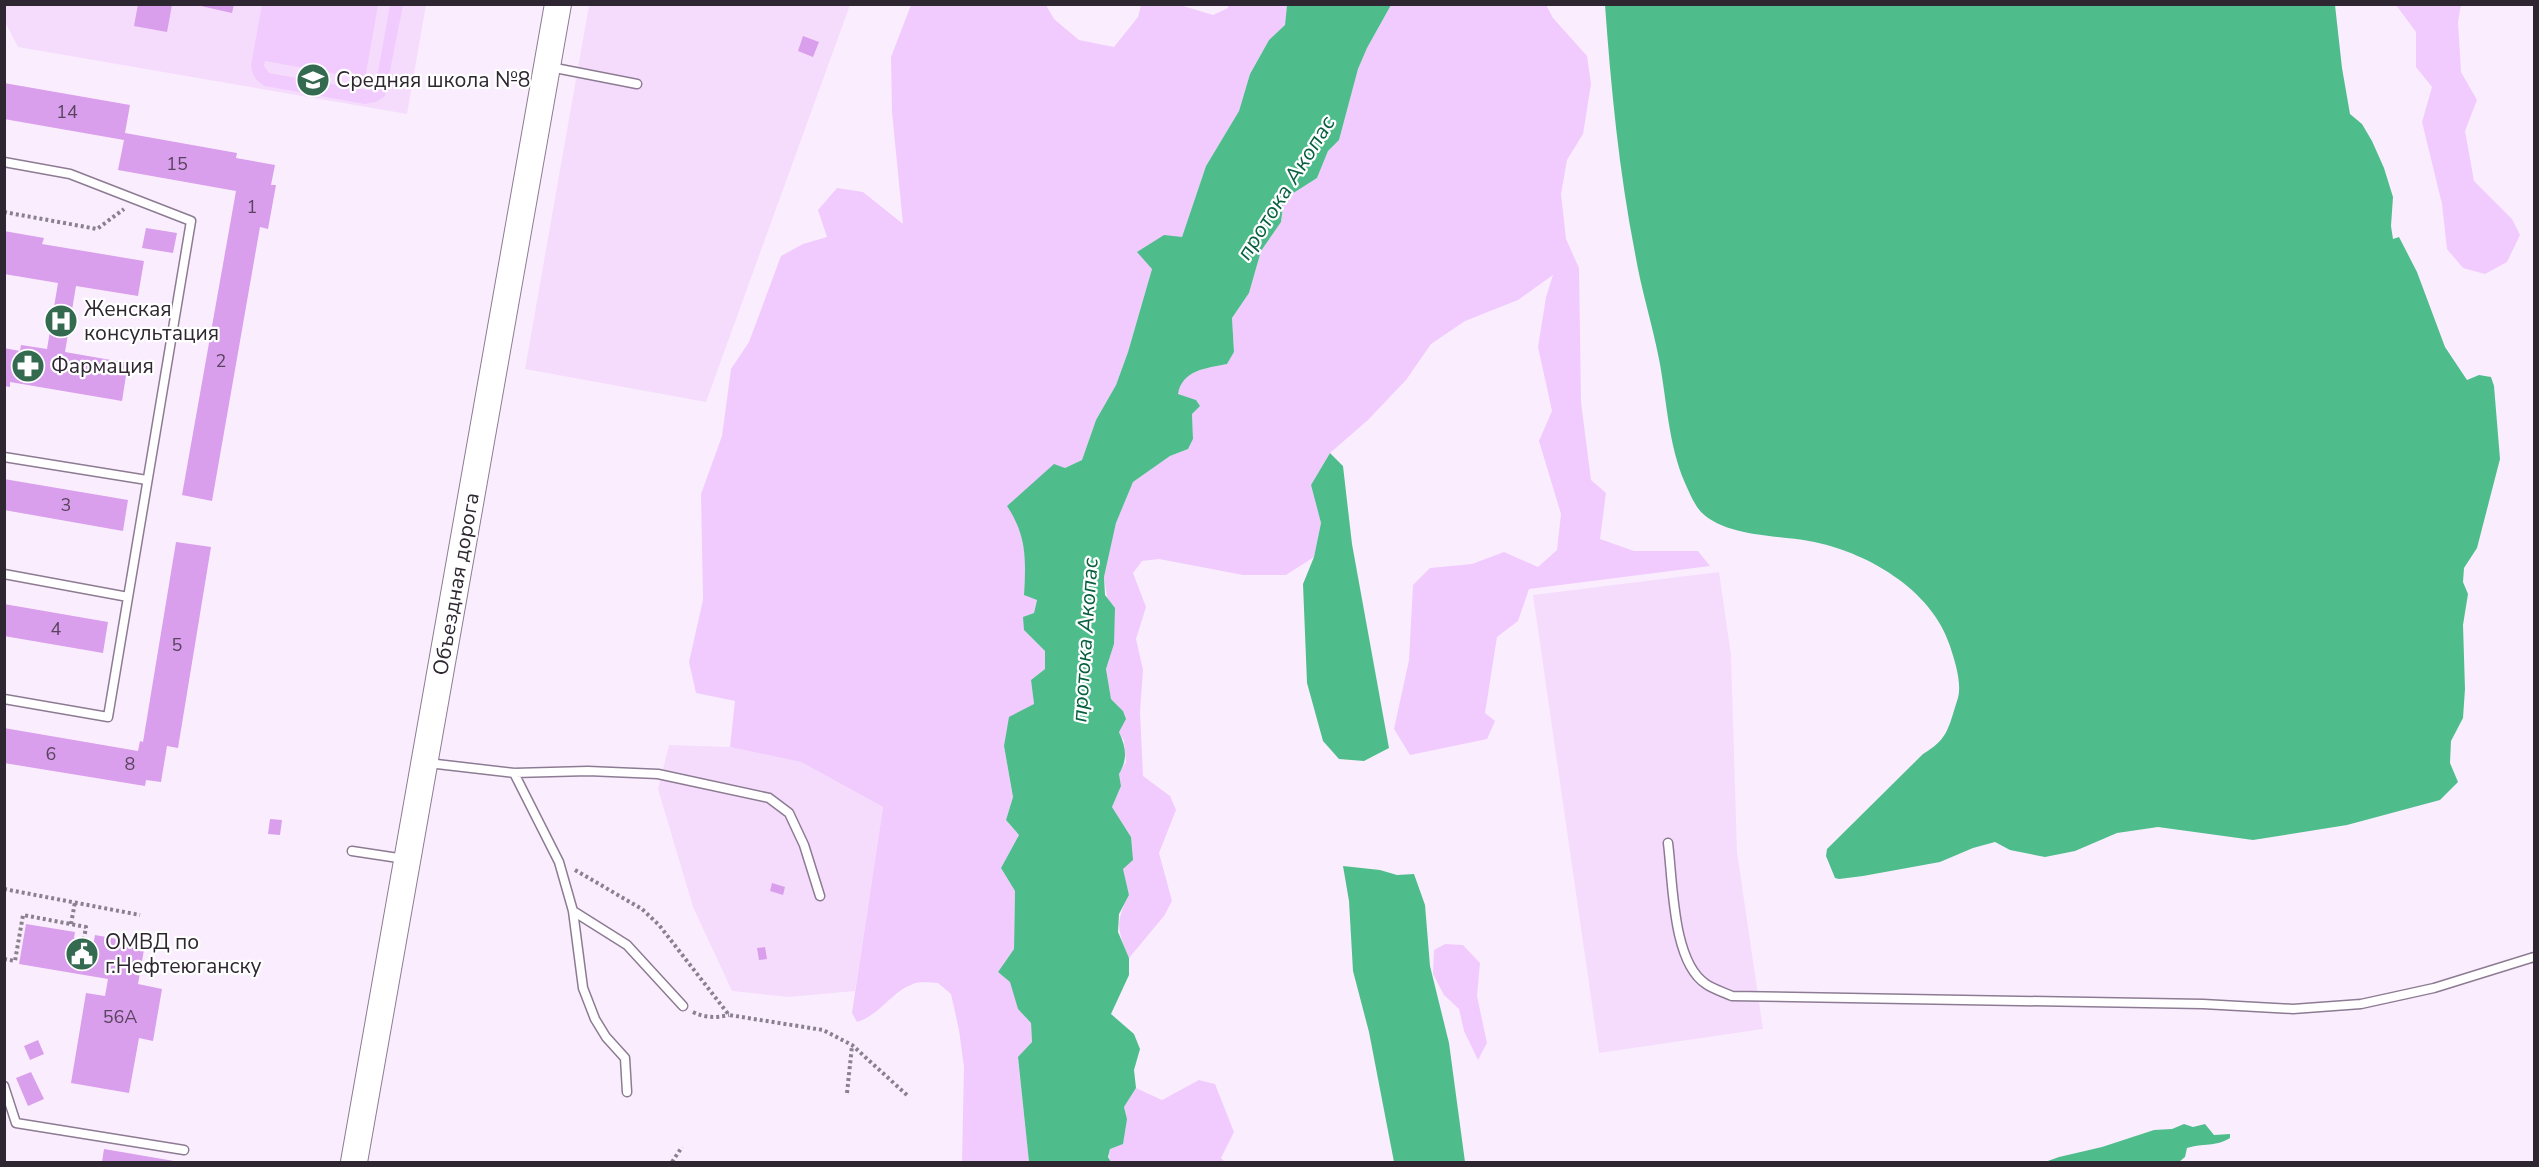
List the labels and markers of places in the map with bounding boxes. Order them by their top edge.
school or university icon: Средняя школа №8 [295,62,331,98]
place label: Средняя школа №8 [336,66,530,94]
place label: Женская консультация [84,295,219,347]
hospital icon: Женская консультация [43,303,79,339]
pharmacy icon: Фармация [10,348,46,384]
place label: Фармация [51,352,154,380]
place label: ОМВД по г.Нефтеюганску [105,928,262,980]
public building icon: ОМВД по г.Нефтеюганску [64,936,100,972]

